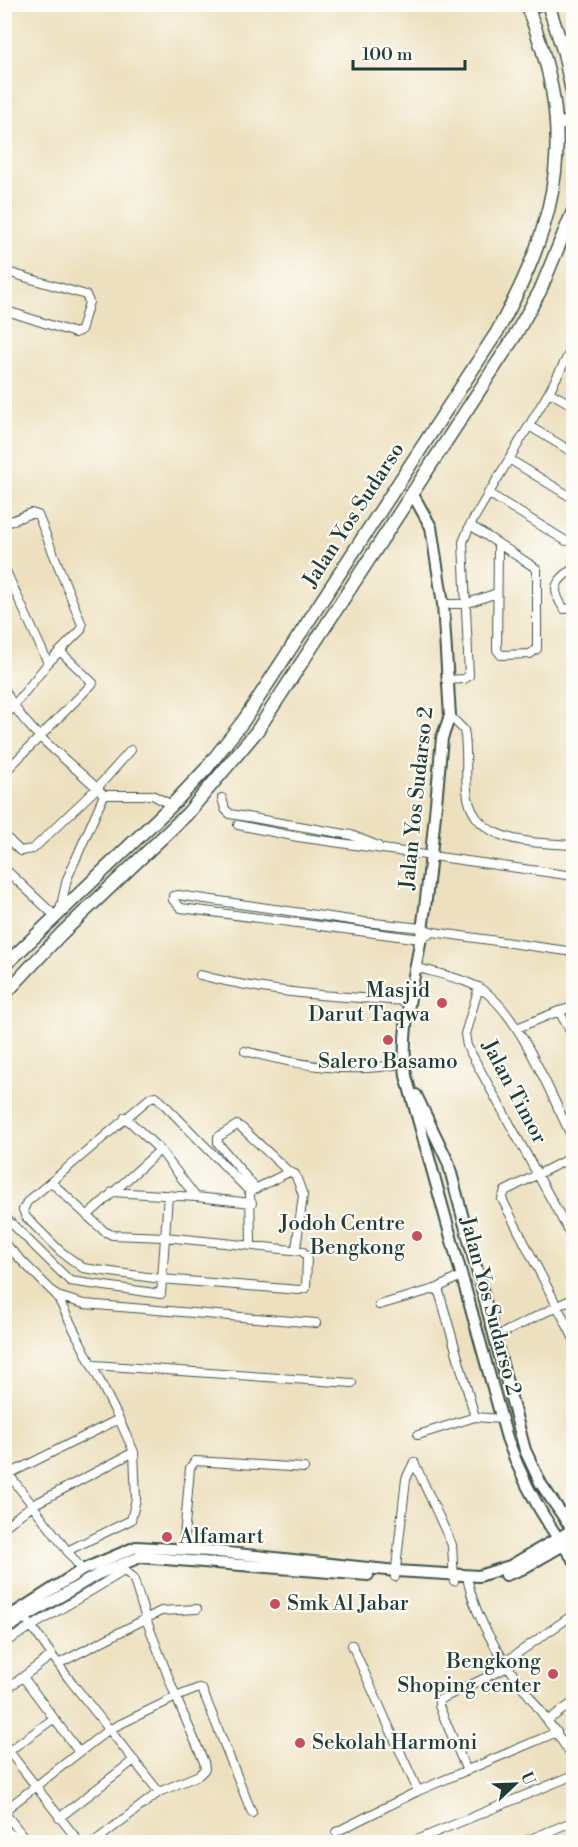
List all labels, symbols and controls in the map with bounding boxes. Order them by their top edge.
scale bar [353,33,466,71]
text: 100 m [362,43,413,66]
street label: Jalan Yos Sudarso [297,438,410,593]
street label: Jalan Yos Sudarso 2 [394,705,440,892]
place label: Masjid Darut Taqwa [308,978,430,1028]
marker: Masjid Darut Taqwa [435,996,449,1010]
marker: Salero Basamo [381,1033,395,1047]
street label: Jalan Timor [475,1035,552,1148]
place label: Salero Basamo [318,1049,458,1075]
place label: Jodoh Centre Bengkong [278,1211,405,1261]
street label: Jalan Yos Sudarso 2 [453,1213,526,1398]
marker: Jodoh Centre Bengkong [410,1229,424,1243]
place label: Alfamart [178,1524,265,1550]
marker: Alfamart [160,1530,174,1544]
place label: Smk Al Jabar [287,1591,409,1617]
marker: Smk Al Jabar [268,1597,282,1611]
place label: Bengkong Shoping center [397,1649,541,1699]
marker: Bengkong Shoping center [546,1667,560,1681]
place label: Sekolah Harmoni [312,1730,478,1756]
marker: Sekolah Harmoni [293,1736,307,1750]
north arrow [485,1754,545,1814]
text: U [516,1769,540,1789]

